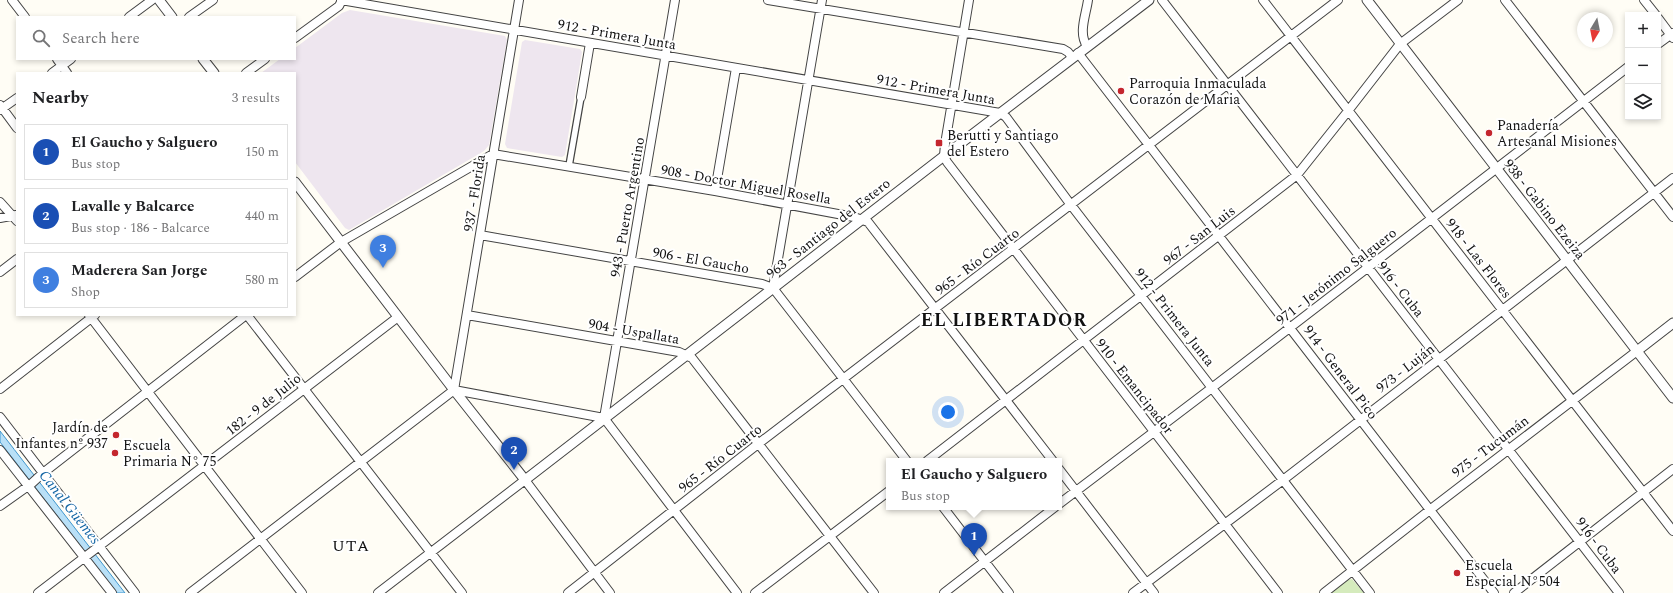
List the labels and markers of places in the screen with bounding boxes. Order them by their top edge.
place label: Parroquia Inmaculada Corazón de Maria [1129,73,1266,110]
marker: Parroquia Inmaculada Corazón de Maria [1116,86,1126,96]
place label: Panadería Artesanal Misiones [1497,115,1617,152]
place label: Berutti y Santiago del Estero [947,125,1058,162]
marker: Panadería Artesanal Misiones [1484,128,1494,138]
marker: Berutti y Santiago del Estero [934,138,944,148]
pin: 3 [370,235,396,268]
place label: Jardín de Infantes nº 937 [15,417,108,454]
marker: Jardín de Infantes nº 937 [111,430,121,440]
place label: Escuela Primaria N° 75 [123,435,217,472]
pin: 2 [501,437,527,470]
marker: Escuela Primaria N° 75 [110,448,120,458]
pin: 1 [961,523,987,556]
place label: Escuela Especial N°504 [1465,555,1560,592]
marker: Escuela Especial N°504 [1452,568,1462,578]

